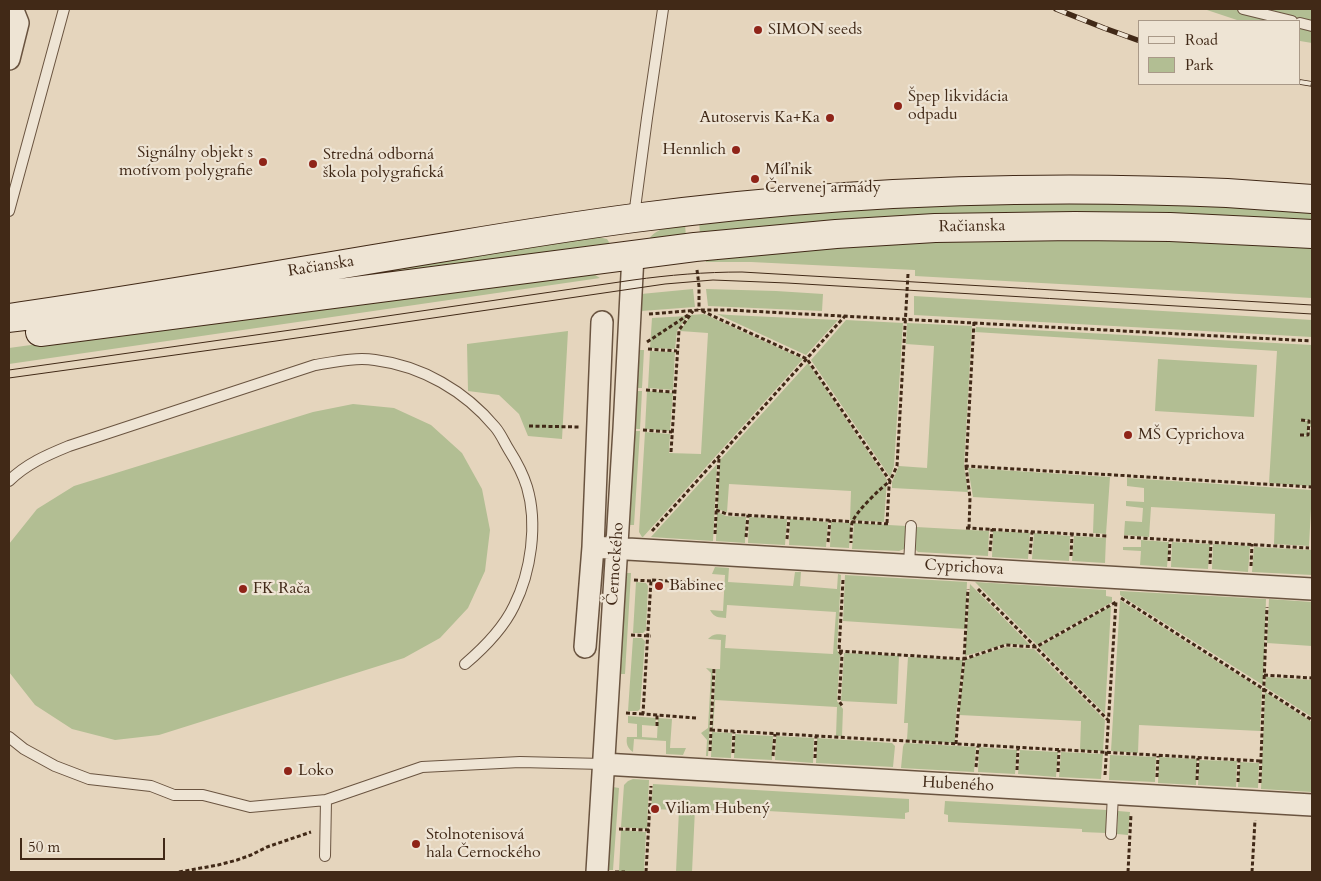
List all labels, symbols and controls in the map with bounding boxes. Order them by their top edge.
place label: SIMON seeds [768,20,862,40]
legend [1138,20,1301,85]
marker: SIMON seeds [752,24,764,36]
text: Road [1185,30,1218,50]
text: Park [1185,55,1214,75]
place label: Špep likvidácia odpadu [908,87,1008,125]
marker: Špep likvidácia odpadu [892,100,904,112]
place label: Autoservis Ka+Ka [700,108,820,128]
marker: Autoservis Ka+Ka [824,112,836,124]
place label: Hennlich [663,140,726,160]
place label: Signálny objekt s motívom polygrafie [119,143,253,181]
marker: Hennlich [730,144,742,156]
place label: Stredná odborná škola polygrafická [323,145,444,183]
marker: Signálny objekt s motívom polygrafie [257,156,269,168]
marker: Stredná odborná škola polygrafická [307,158,319,170]
place label: Míľnik Červenej armády [765,160,881,198]
marker: Míľnik Červenej armády [749,173,761,185]
street label: Račianska [939,217,1005,237]
street label: Račianska [287,252,355,282]
place label: MŠ Cyprichova [1138,425,1245,445]
marker: MŠ Cyprichova [1122,429,1134,441]
street label: Černockého [604,522,628,606]
street label: Cyprichova [924,556,1004,580]
place label: Babinec [669,576,724,596]
place label: FK Rača [253,579,311,599]
marker: Babinec [653,580,665,592]
marker: FK Rača [237,583,249,595]
place label: Loko [298,761,334,781]
marker: Loko [282,765,294,777]
street label: Hubeného [922,774,994,796]
place label: Viliam Hubený [665,799,770,819]
marker: Viliam Hubený [649,803,661,815]
place label: Stolnotenisová hala Černockého [426,825,541,863]
scale bar [22,828,168,860]
text: 50 m [28,837,60,857]
marker: Stolnotenisová hala Černockého [410,838,422,850]

